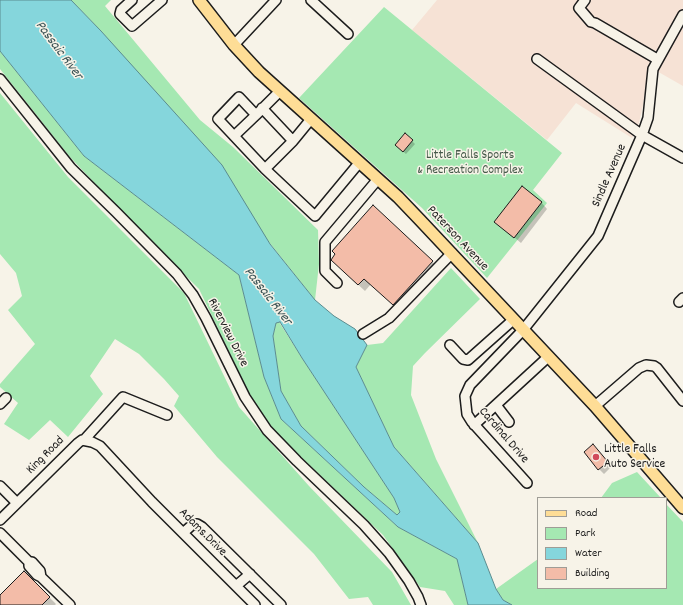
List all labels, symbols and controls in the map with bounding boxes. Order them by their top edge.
water label: Passaic River [30,18,86,84]
street label: Sindle Avenue [589,142,631,210]
park label: Little Falls Sports & Recreation Complex [417,148,523,179]
street label: Paterson Avenue [423,203,491,275]
water label: Passaic River [239,265,295,329]
street label: Riverview Drive [203,296,251,370]
street label: Cardinal Drive [474,405,532,467]
street label: King Road [24,434,68,478]
place label: Little Falls Auto Service [604,442,665,473]
marker: Little Falls Auto Service [591,452,601,462]
legend [537,497,667,589]
text: Road [575,505,597,522]
street label: Adams Drive [175,506,229,560]
text: Park [575,525,595,542]
text: Water [575,545,602,562]
text: Building [575,565,610,582]

